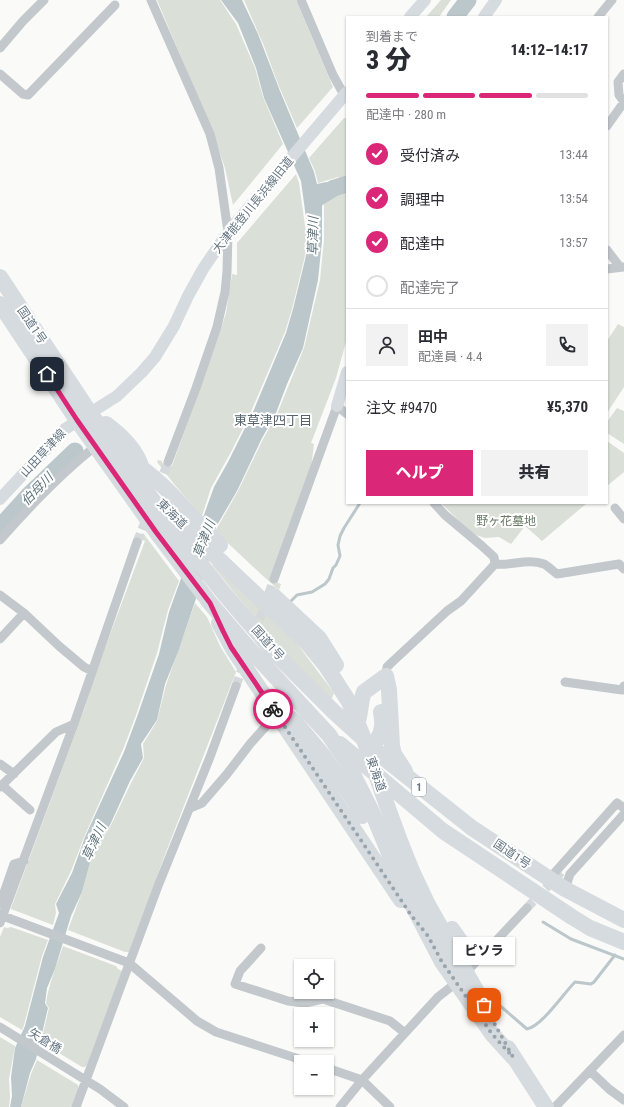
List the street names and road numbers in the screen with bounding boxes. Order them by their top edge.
street label: 大津能登川長浜線旧道 [210,154,296,256]
street label: 国道1号 [14,304,50,346]
street label: 山田草津線 [17,426,69,480]
street label: 東海道 [154,496,190,532]
street label: 国道1号 [249,623,287,663]
street label: 東海道 [364,755,388,793]
road number: 1 [412,778,426,796]
street label: 国道1号 [491,836,533,872]
street label: 矢倉橋 [26,1026,64,1056]

